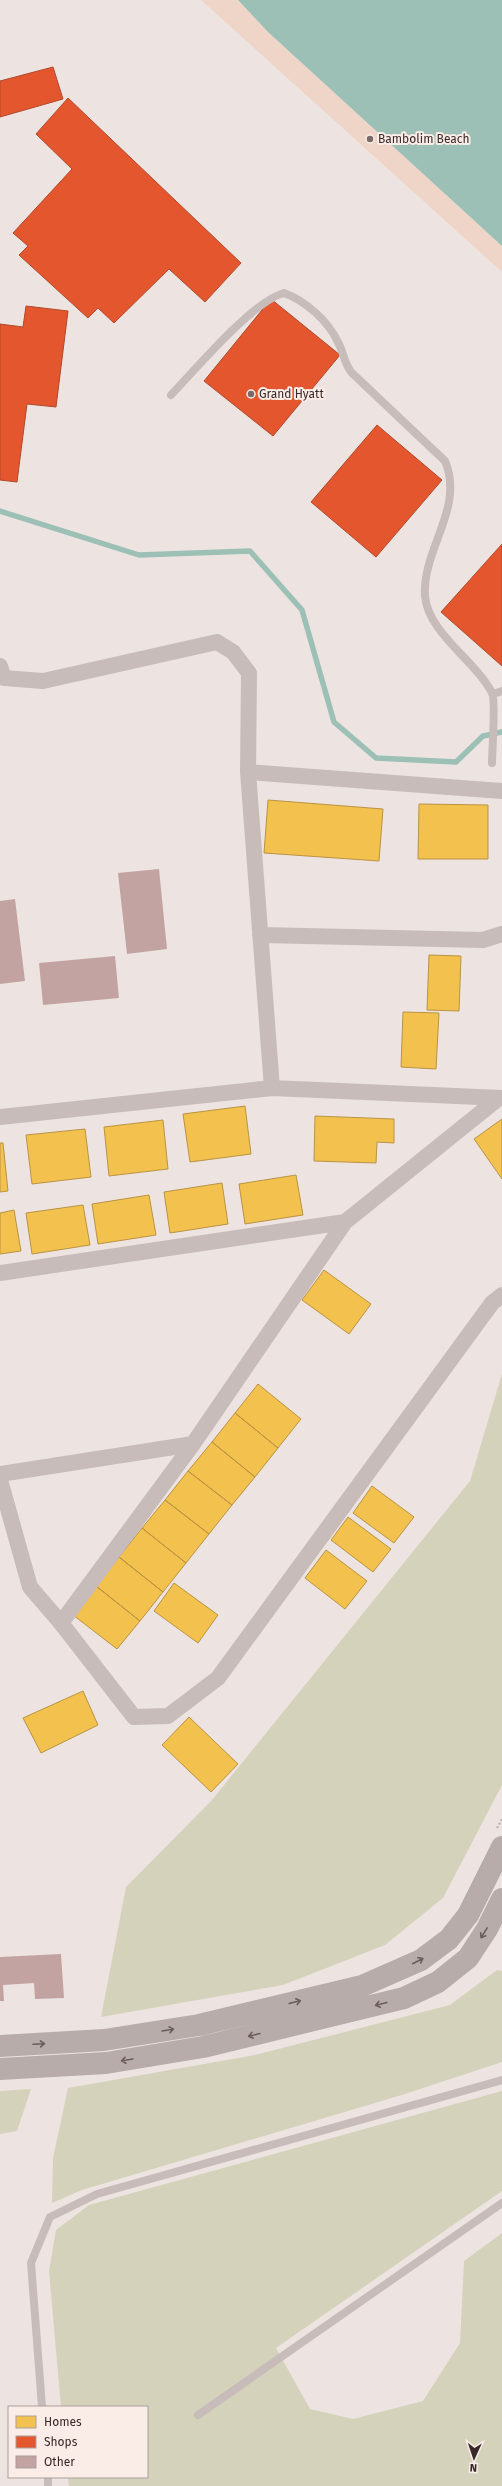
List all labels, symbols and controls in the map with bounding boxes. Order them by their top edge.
place label: Bambolim Beach [378,132,470,146]
marker: Bambolim Beach [365,134,375,144]
place label: Grand Hyatt [259,387,324,401]
marker: Grand Hyatt [246,389,256,399]
one-way arrow [480,1927,488,1938]
one-way arrow [411,1957,423,1964]
one-way arrow [288,1998,301,2005]
one-way arrow [374,2001,387,2009]
one-way arrow [161,2026,174,2034]
one-way arrow [248,2032,261,2039]
one-way arrow [32,2041,45,2048]
one-way arrow [121,2056,134,2064]
legend [8,2406,148,2478]
text: Homes [44,2415,82,2429]
text: Shops [44,2435,78,2449]
north arrow [454,2438,494,2478]
text: Other [44,2455,75,2469]
text: N [470,2461,477,2474]

